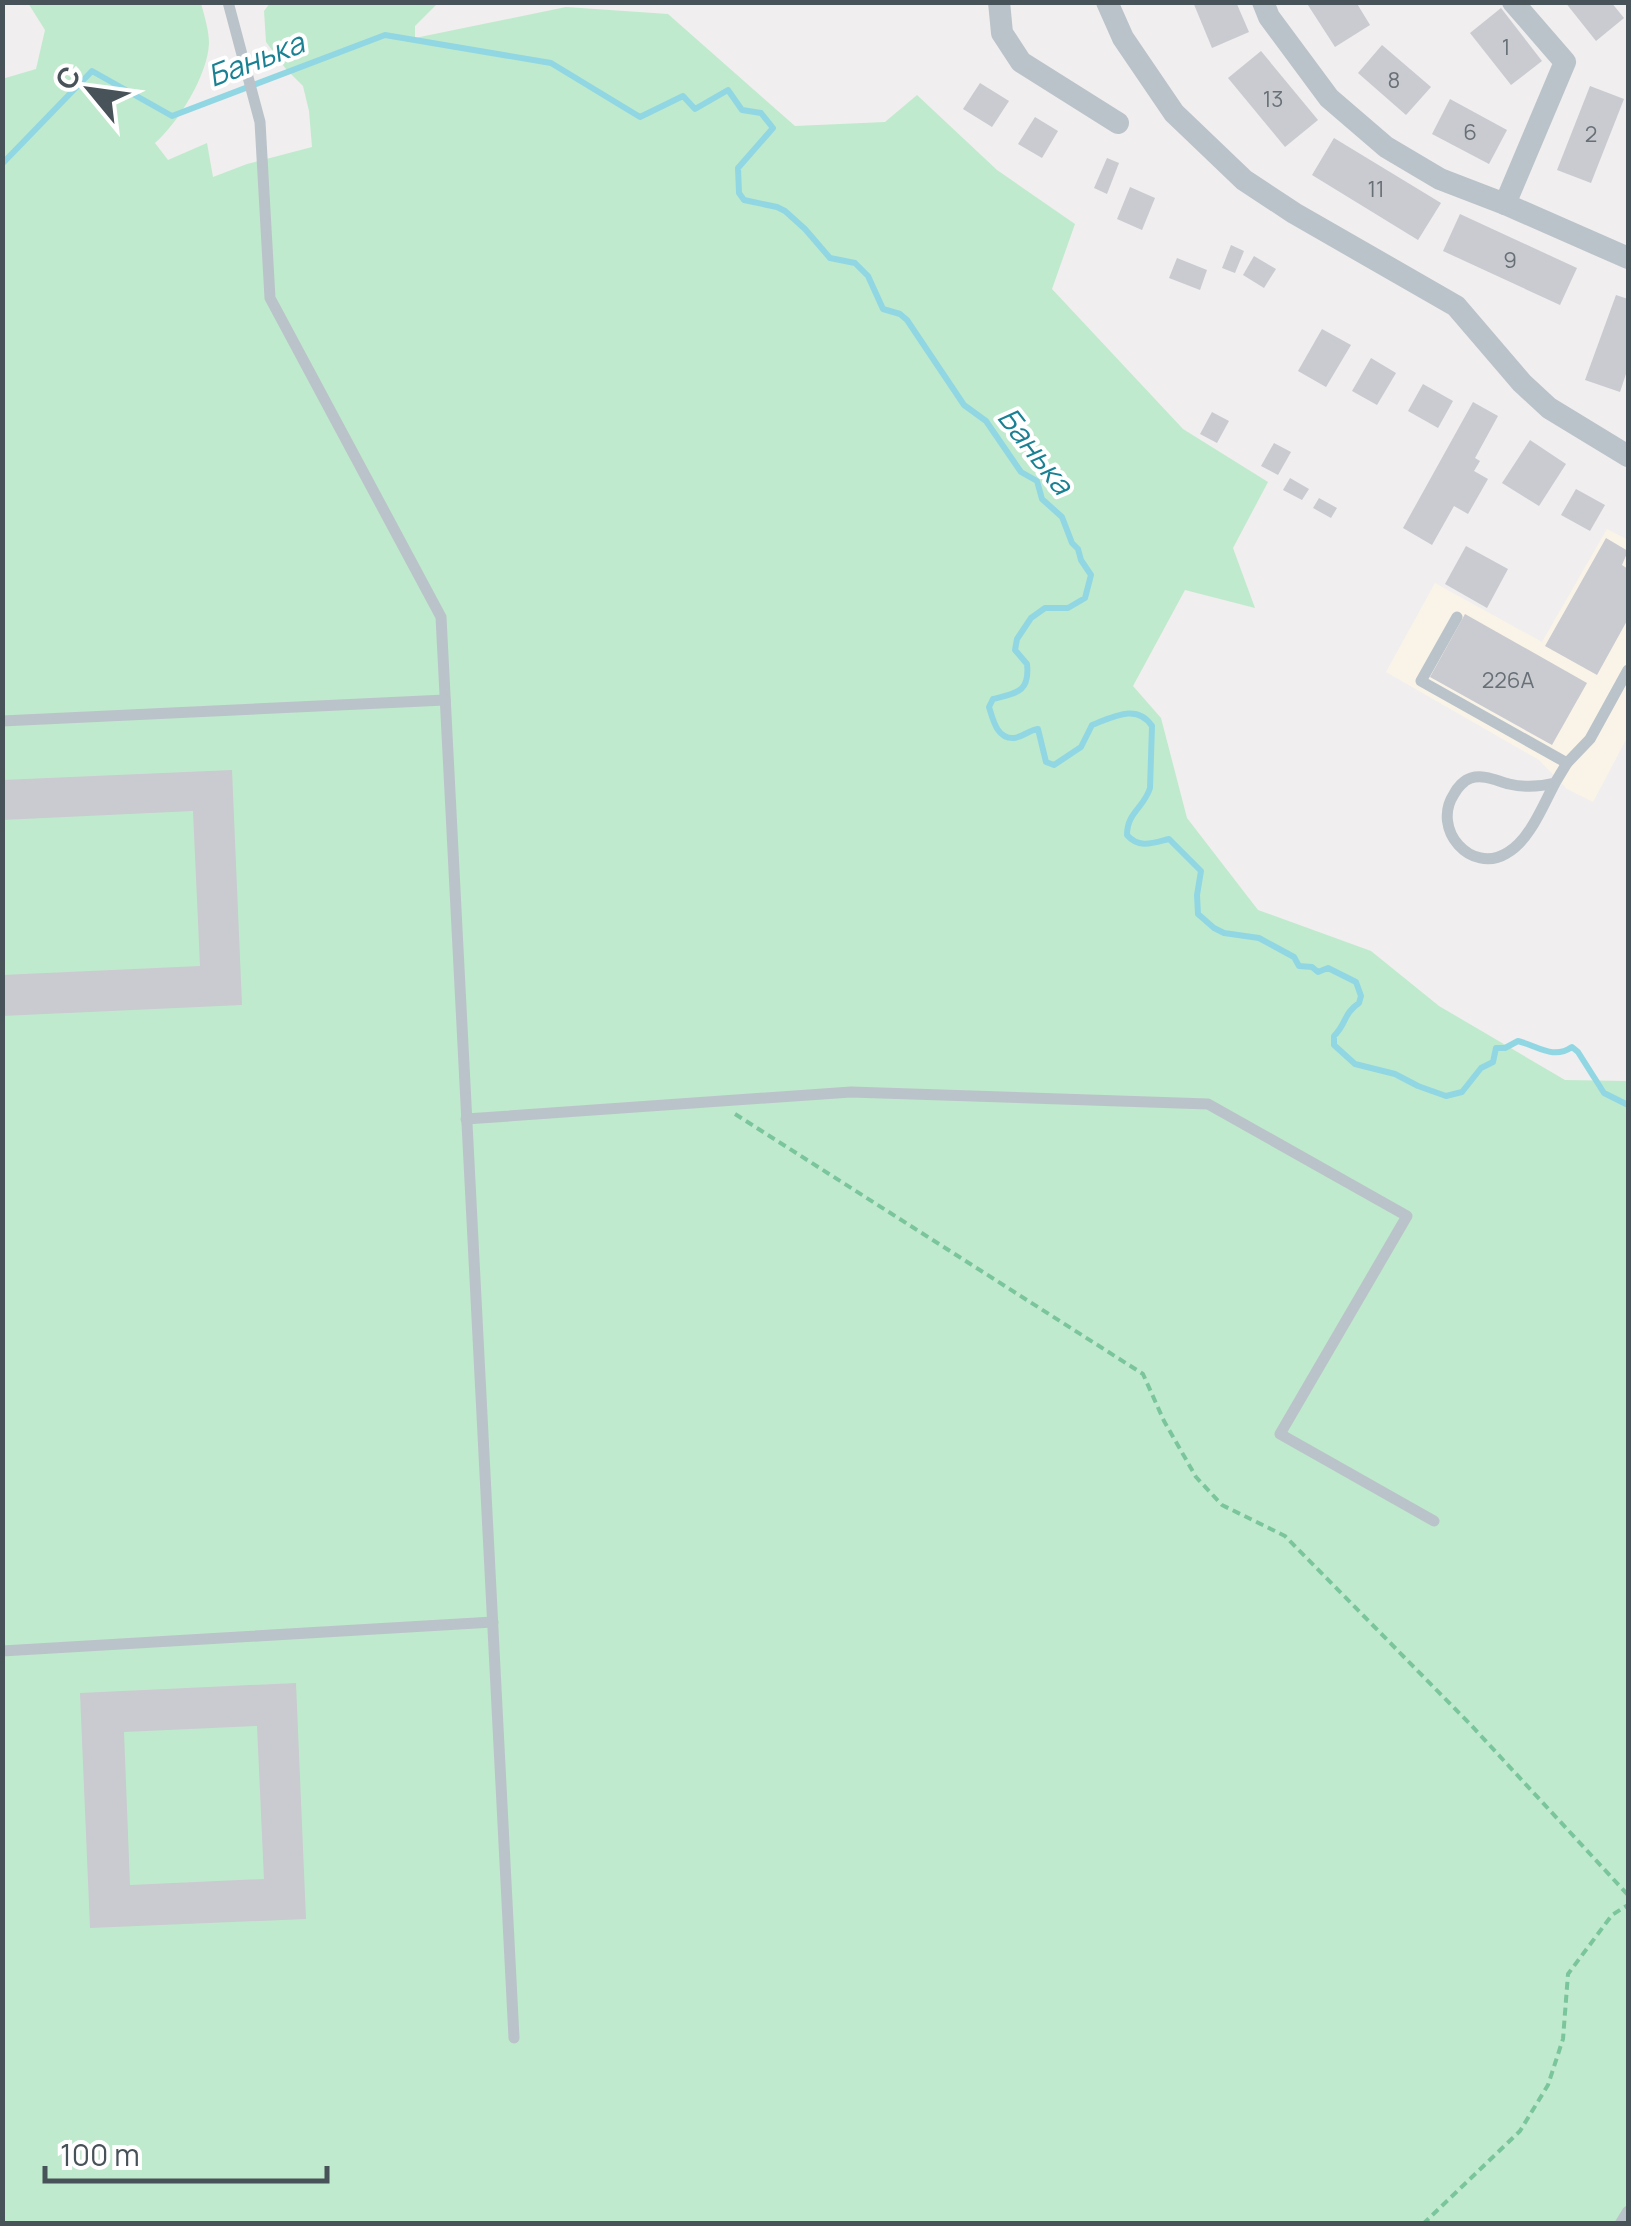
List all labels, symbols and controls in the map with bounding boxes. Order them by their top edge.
water label: Банька [201,21,311,96]
house number: 1 [1502,32,1510,62]
north arrow [40,40,140,140]
text: С [46,59,89,96]
house number: 8 [1388,65,1400,95]
house number: 13 [1263,84,1283,114]
house number: 6 [1463,117,1477,147]
house number: 2 [1585,119,1597,149]
house number: 11 [1367,174,1385,204]
house number: 9 [1503,245,1517,275]
water label: Банька [989,398,1084,503]
house number: 226А [1482,665,1534,695]
scale bar [45,2121,328,2183]
text: 100 m [60,2134,140,2175]

